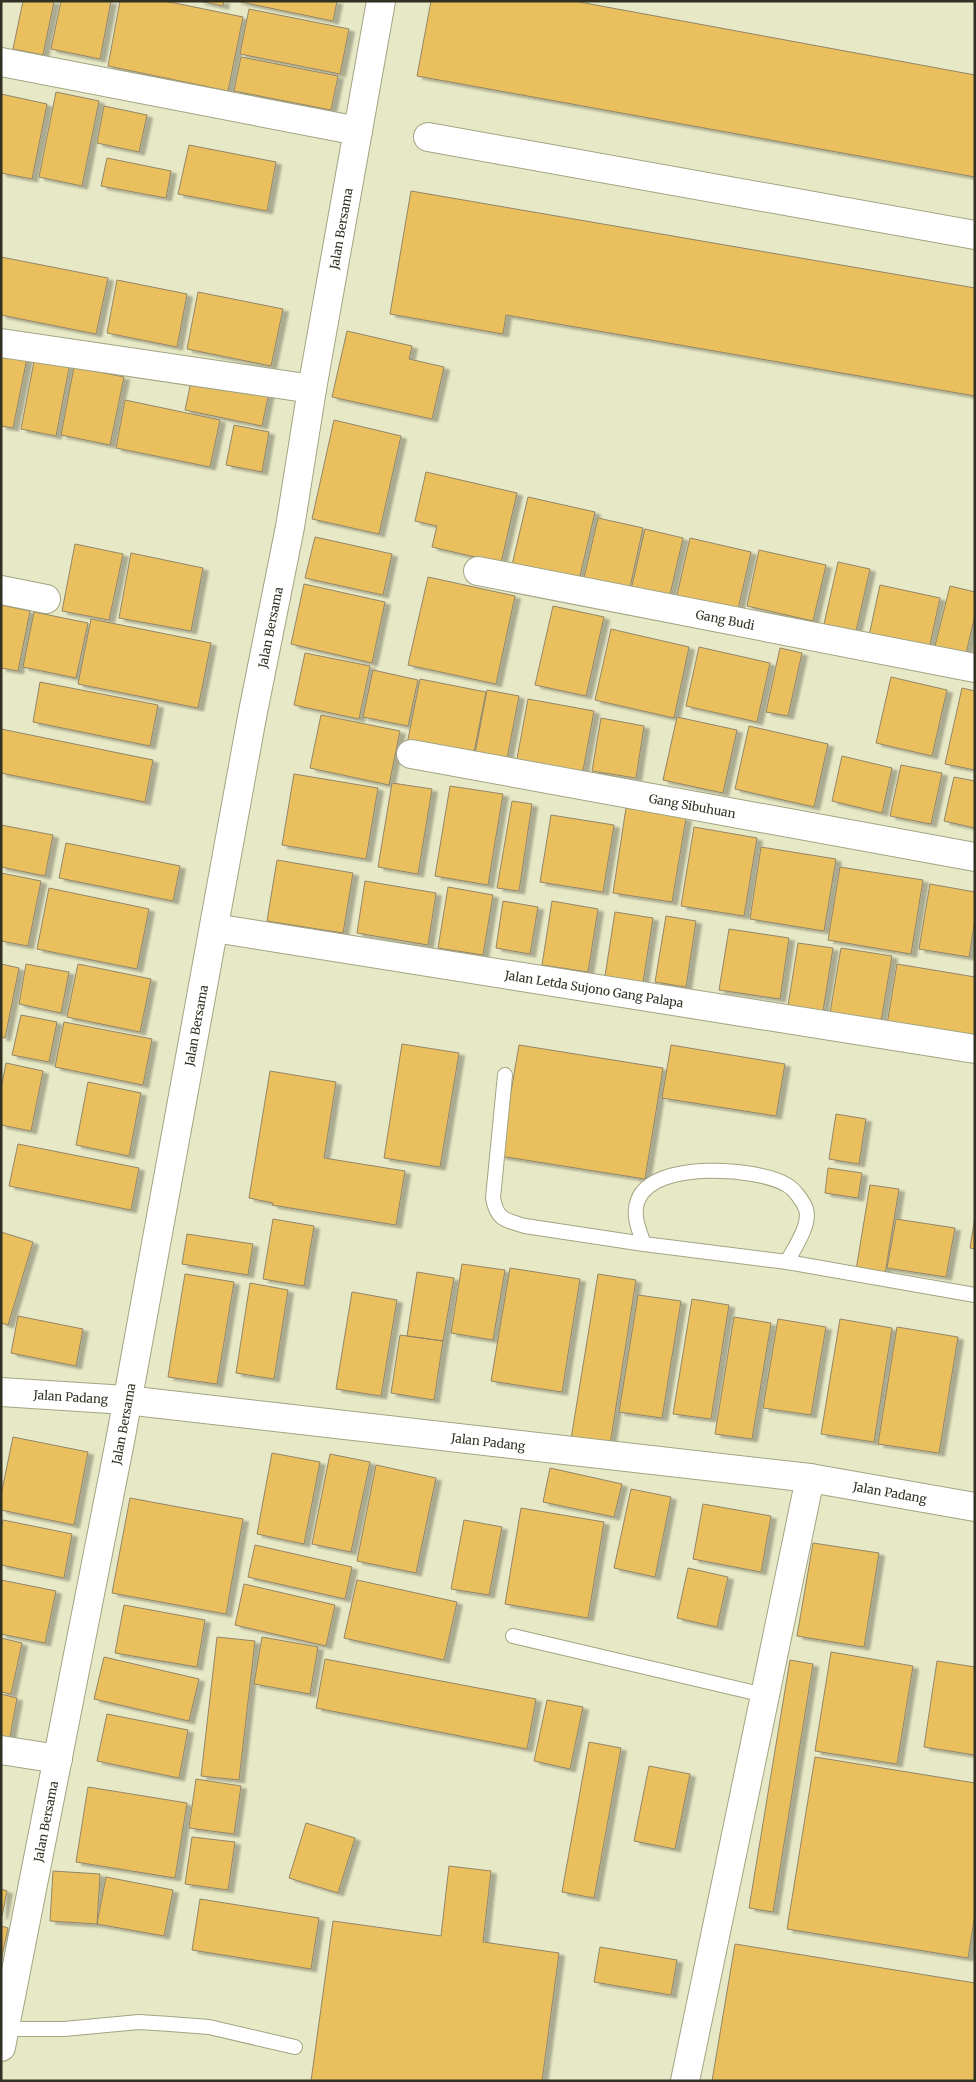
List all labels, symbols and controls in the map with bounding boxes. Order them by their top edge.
street label: Jalan Bersama [326,186,355,271]
street label: Jalan Bersama [254,585,285,670]
street label: Gang Budi [695,606,756,632]
street label: Gang Sibuhuan [648,790,737,821]
street label: Jalan Letda Sujono Gang Palapa [503,967,685,1010]
street label: Jalan Bersama [181,983,211,1068]
street label: Jalan Bersama [108,1381,138,1467]
street label: Jalan Padang [32,1387,109,1406]
street label: Jalan Padang [450,1430,527,1453]
street label: Jalan Padang [851,1478,929,1506]
street label: Jalan Bersama [30,1779,61,1864]

